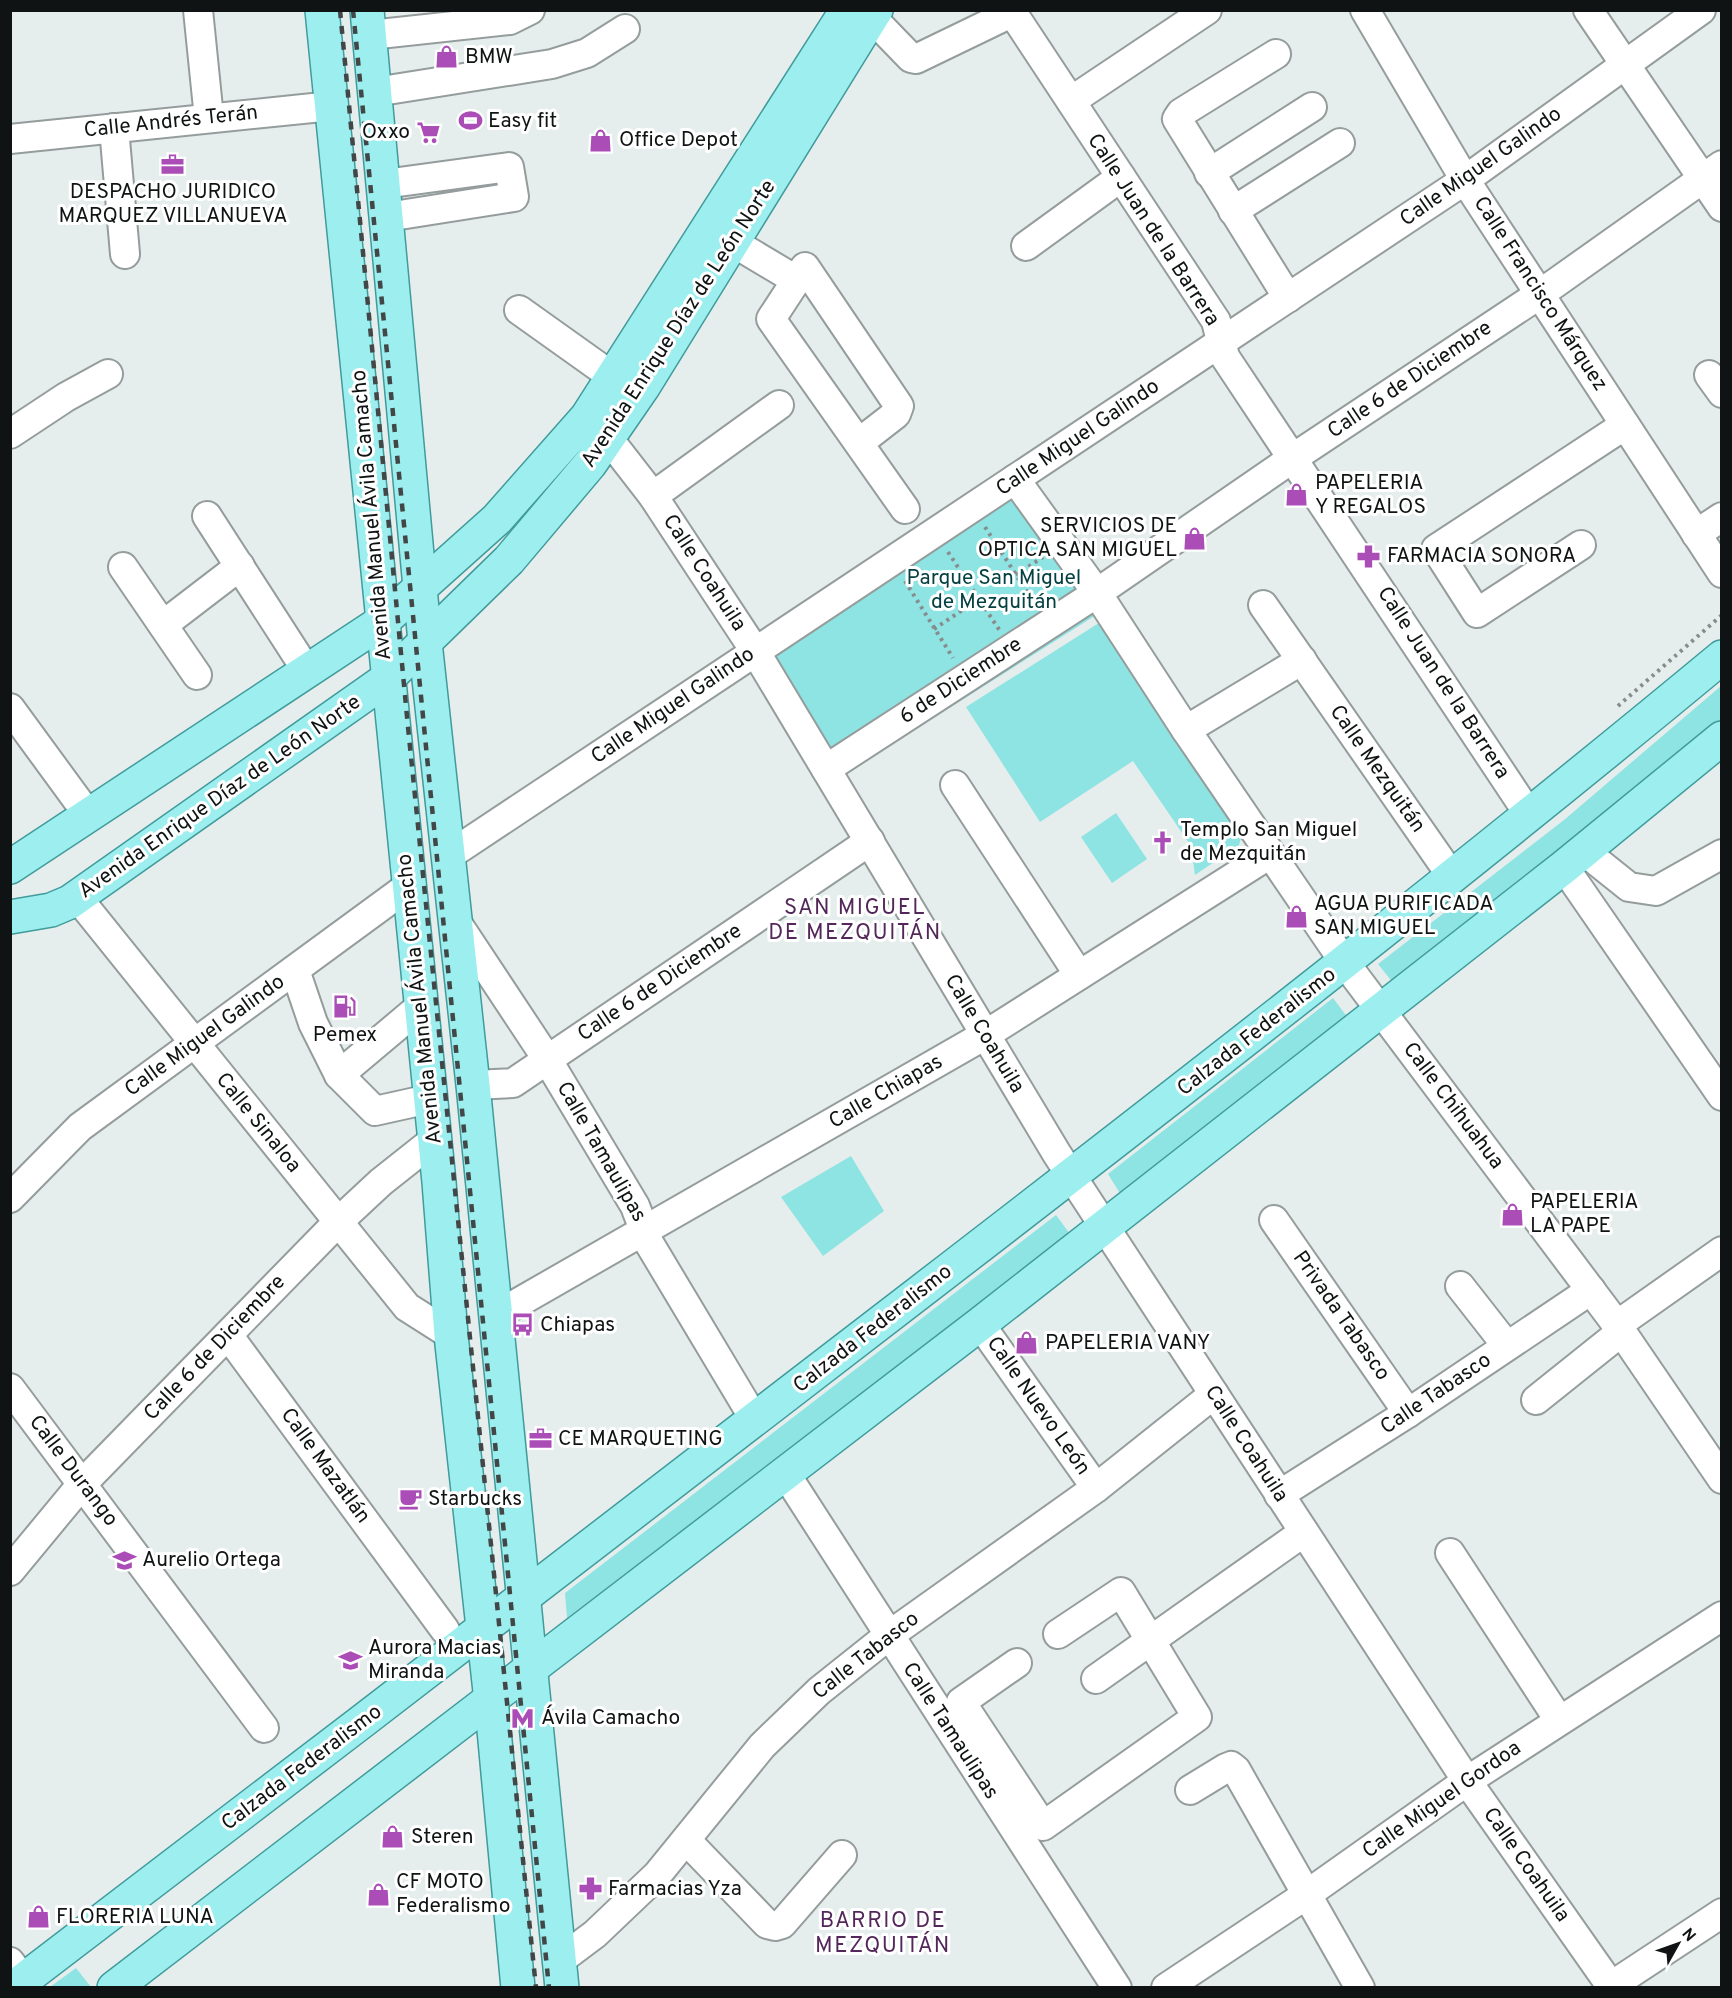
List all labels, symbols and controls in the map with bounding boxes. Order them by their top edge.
shop icon: BMW [434,44,460,70]
place label: BMW [465,44,513,71]
street label: Calle Andrés Terán [83,99,259,145]
street label: Calle Miguel Galindo [1395,101,1567,233]
sports icon: Easy fit [457,108,483,134]
place label: Easy fit [488,108,557,135]
place label: Oxxo [362,119,410,146]
supermarket icon: Oxxo [415,119,441,145]
shop icon: Office Depot [588,127,614,153]
place label: Office Depot [619,127,738,154]
street label: Calle Juan de la Barrera [1081,129,1225,331]
office icon: DESPACHO JURIDICO MARQUEZ VILLANUEVA [160,151,186,177]
street label: Avenida Enrique Díaz de León Norte [576,175,782,473]
place label: DESPACHO JURIDICO MARQUEZ VILLANUEVA [58,179,288,230]
street label: Calle Francisco Márquez [1467,191,1613,397]
street label: Calle 6 de Diciembre [1323,315,1497,445]
street label: Avenida Manuel Ávila Camacho [345,369,398,662]
street label: Calle Miguel Galindo [991,373,1165,503]
place label: PAPELERIA Y REGALOS [1315,470,1426,521]
shop icon: PAPELERIA Y REGALOS [1284,482,1310,508]
street label: Calle Coahuila [656,509,752,637]
place label: SERVICIOS DE OPTICA SAN MIGUEL [978,513,1177,564]
shop icon: SERVICIOS DE OPTICA SAN MIGUEL [1182,525,1208,551]
pharmacy icon: FARMACIA SONORA [1356,543,1382,569]
place label: FARMACIA SONORA [1387,543,1576,570]
park label: Parque San Miguel de Mezquitán [907,565,1081,616]
street label: Calle Juan de la Barrera [1371,582,1515,784]
street label: 6 de Diciembre [895,631,1027,731]
street label: Calle Miguel Galindo [586,641,760,771]
street label: Avenida Enrique Díaz de León Norte [74,689,366,905]
street label: Calle Mezquitán [1323,700,1431,838]
place label: Templo San Miguel de Mezquitán [1180,817,1357,868]
church icon: Templo San Miguel de Mezquitán [1149,829,1175,855]
street label: Avenida Manuel Ávila Camacho [390,853,449,1146]
place label: AGUA PURIFICADA SAN MIGUEL [1314,891,1494,942]
district label: SAN MIGUEL DE MEZQUITÁN [768,895,942,947]
shop icon: AGUA PURIFICADA SAN MIGUEL [1283,903,1309,929]
street label: Calle 6 de Diciembre [573,918,747,1048]
street label: Calzada Federalismo [1172,962,1342,1102]
street label: Calle Miguel Galindo [120,969,290,1103]
street label: Calle Coahuila [938,970,1030,1098]
fuel station icon: Pemex [332,994,358,1020]
place label: Pemex [313,1022,377,1049]
street label: Calle Chihuahua [1396,1037,1510,1175]
street label: Calle Chiapas [824,1049,948,1135]
street label: Calle Sinaloa [209,1067,307,1179]
street label: Calle Tamaulipas [550,1077,652,1227]
place label: PAPELERIA LA PAPE [1530,1189,1639,1240]
shop icon: PAPELERIA LA PAPE [1499,1201,1525,1227]
street label: Privada Tabasco [1286,1246,1396,1386]
street label: Calzada Federalismo [788,1259,958,1399]
street label: Calle 6 de Diciembre [138,1269,292,1427]
bus stop icon: Chiapas [509,1312,535,1338]
place label: Chiapas [540,1312,615,1339]
shop icon: PAPELERIA VANY [1014,1330,1040,1356]
place label: PAPELERIA VANY [1045,1330,1210,1357]
street label: Calle Nuevo León [980,1331,1096,1481]
street label: Calle Tabasco [1375,1347,1497,1441]
street label: Calle Coahuila [1198,1380,1294,1508]
street label: Calle Mazatlán [274,1403,376,1529]
street label: Calle Durango [22,1410,124,1532]
office icon: CE MARQUETING [527,1426,553,1452]
place label: CE MARQUETING [558,1426,723,1453]
cafe icon: Starbucks [397,1486,423,1512]
place label: Starbucks [428,1486,522,1513]
school or university icon: Aurelio Ortega [111,1547,137,1573]
place label: Aurelio Ortega [142,1547,281,1574]
street label: Calle Tabasco [807,1606,925,1706]
place label: Aurora Macias Miranda [368,1635,501,1686]
school or university icon: Aurora Macias Miranda [337,1647,363,1673]
street label: Calle Tamaulipas [896,1657,1004,1805]
street label: Calzada Federalismo [216,1699,388,1837]
place label: Ávila Camacho [541,1704,680,1732]
metro station icon: Ávila Camacho [510,1705,536,1731]
street label: Calle Miguel Gordoa [1357,1735,1527,1865]
street label: Calle Coahuila [1476,1802,1576,1928]
shop icon: Steren [380,1824,406,1850]
place label: Steren [411,1824,474,1851]
place label: CF MOTO Federalismo [396,1869,510,1920]
pharmacy icon: Farmacias Yza [577,1876,603,1902]
place label: Farmacias Yza [608,1876,742,1903]
shop icon: CF MOTO Federalismo [365,1881,391,1907]
shop icon: FLORERIA LUNA [25,1904,51,1930]
place label: FLORERIA LUNA [56,1904,214,1931]
district label: BARRIO DE MEZQUITÁN [815,1908,951,1960]
north arrow [1648,1914,1708,1974]
text: N [1677,1925,1699,1946]

